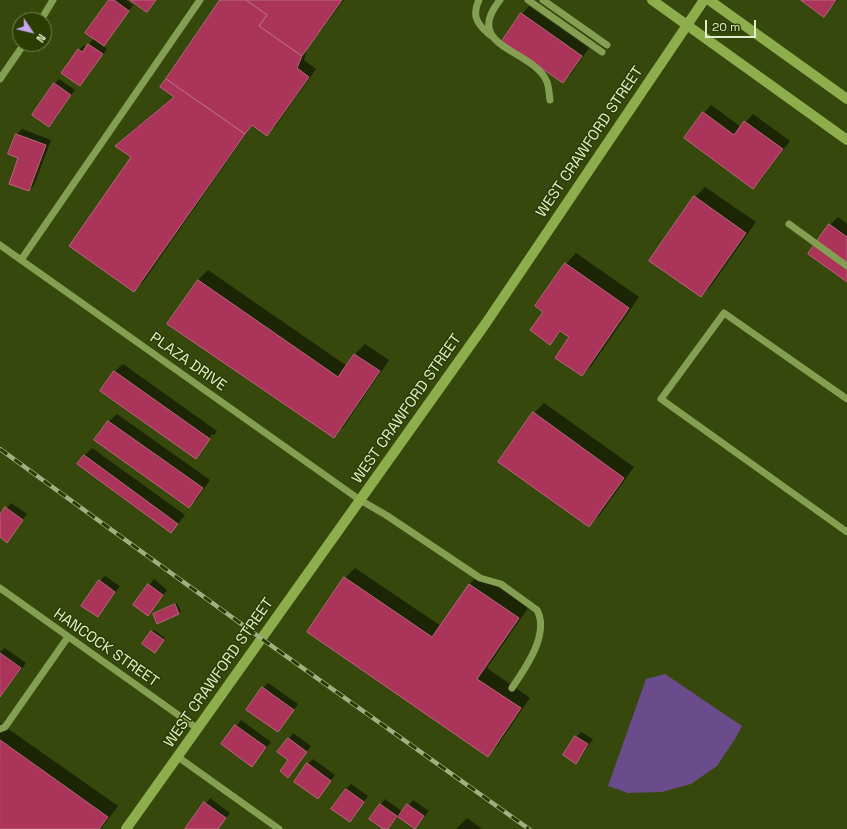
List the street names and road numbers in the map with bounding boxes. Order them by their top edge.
street label: WEST CRAWFORD STREET [533,63,647,221]
street label: PLAZA DRIVE [146,329,230,395]
street label: WEST CRAWFORD STREET [348,331,466,487]
street label: WEST CRAWFORD STREET [160,595,278,751]
street label: HANCOCK STREET [50,605,162,691]

